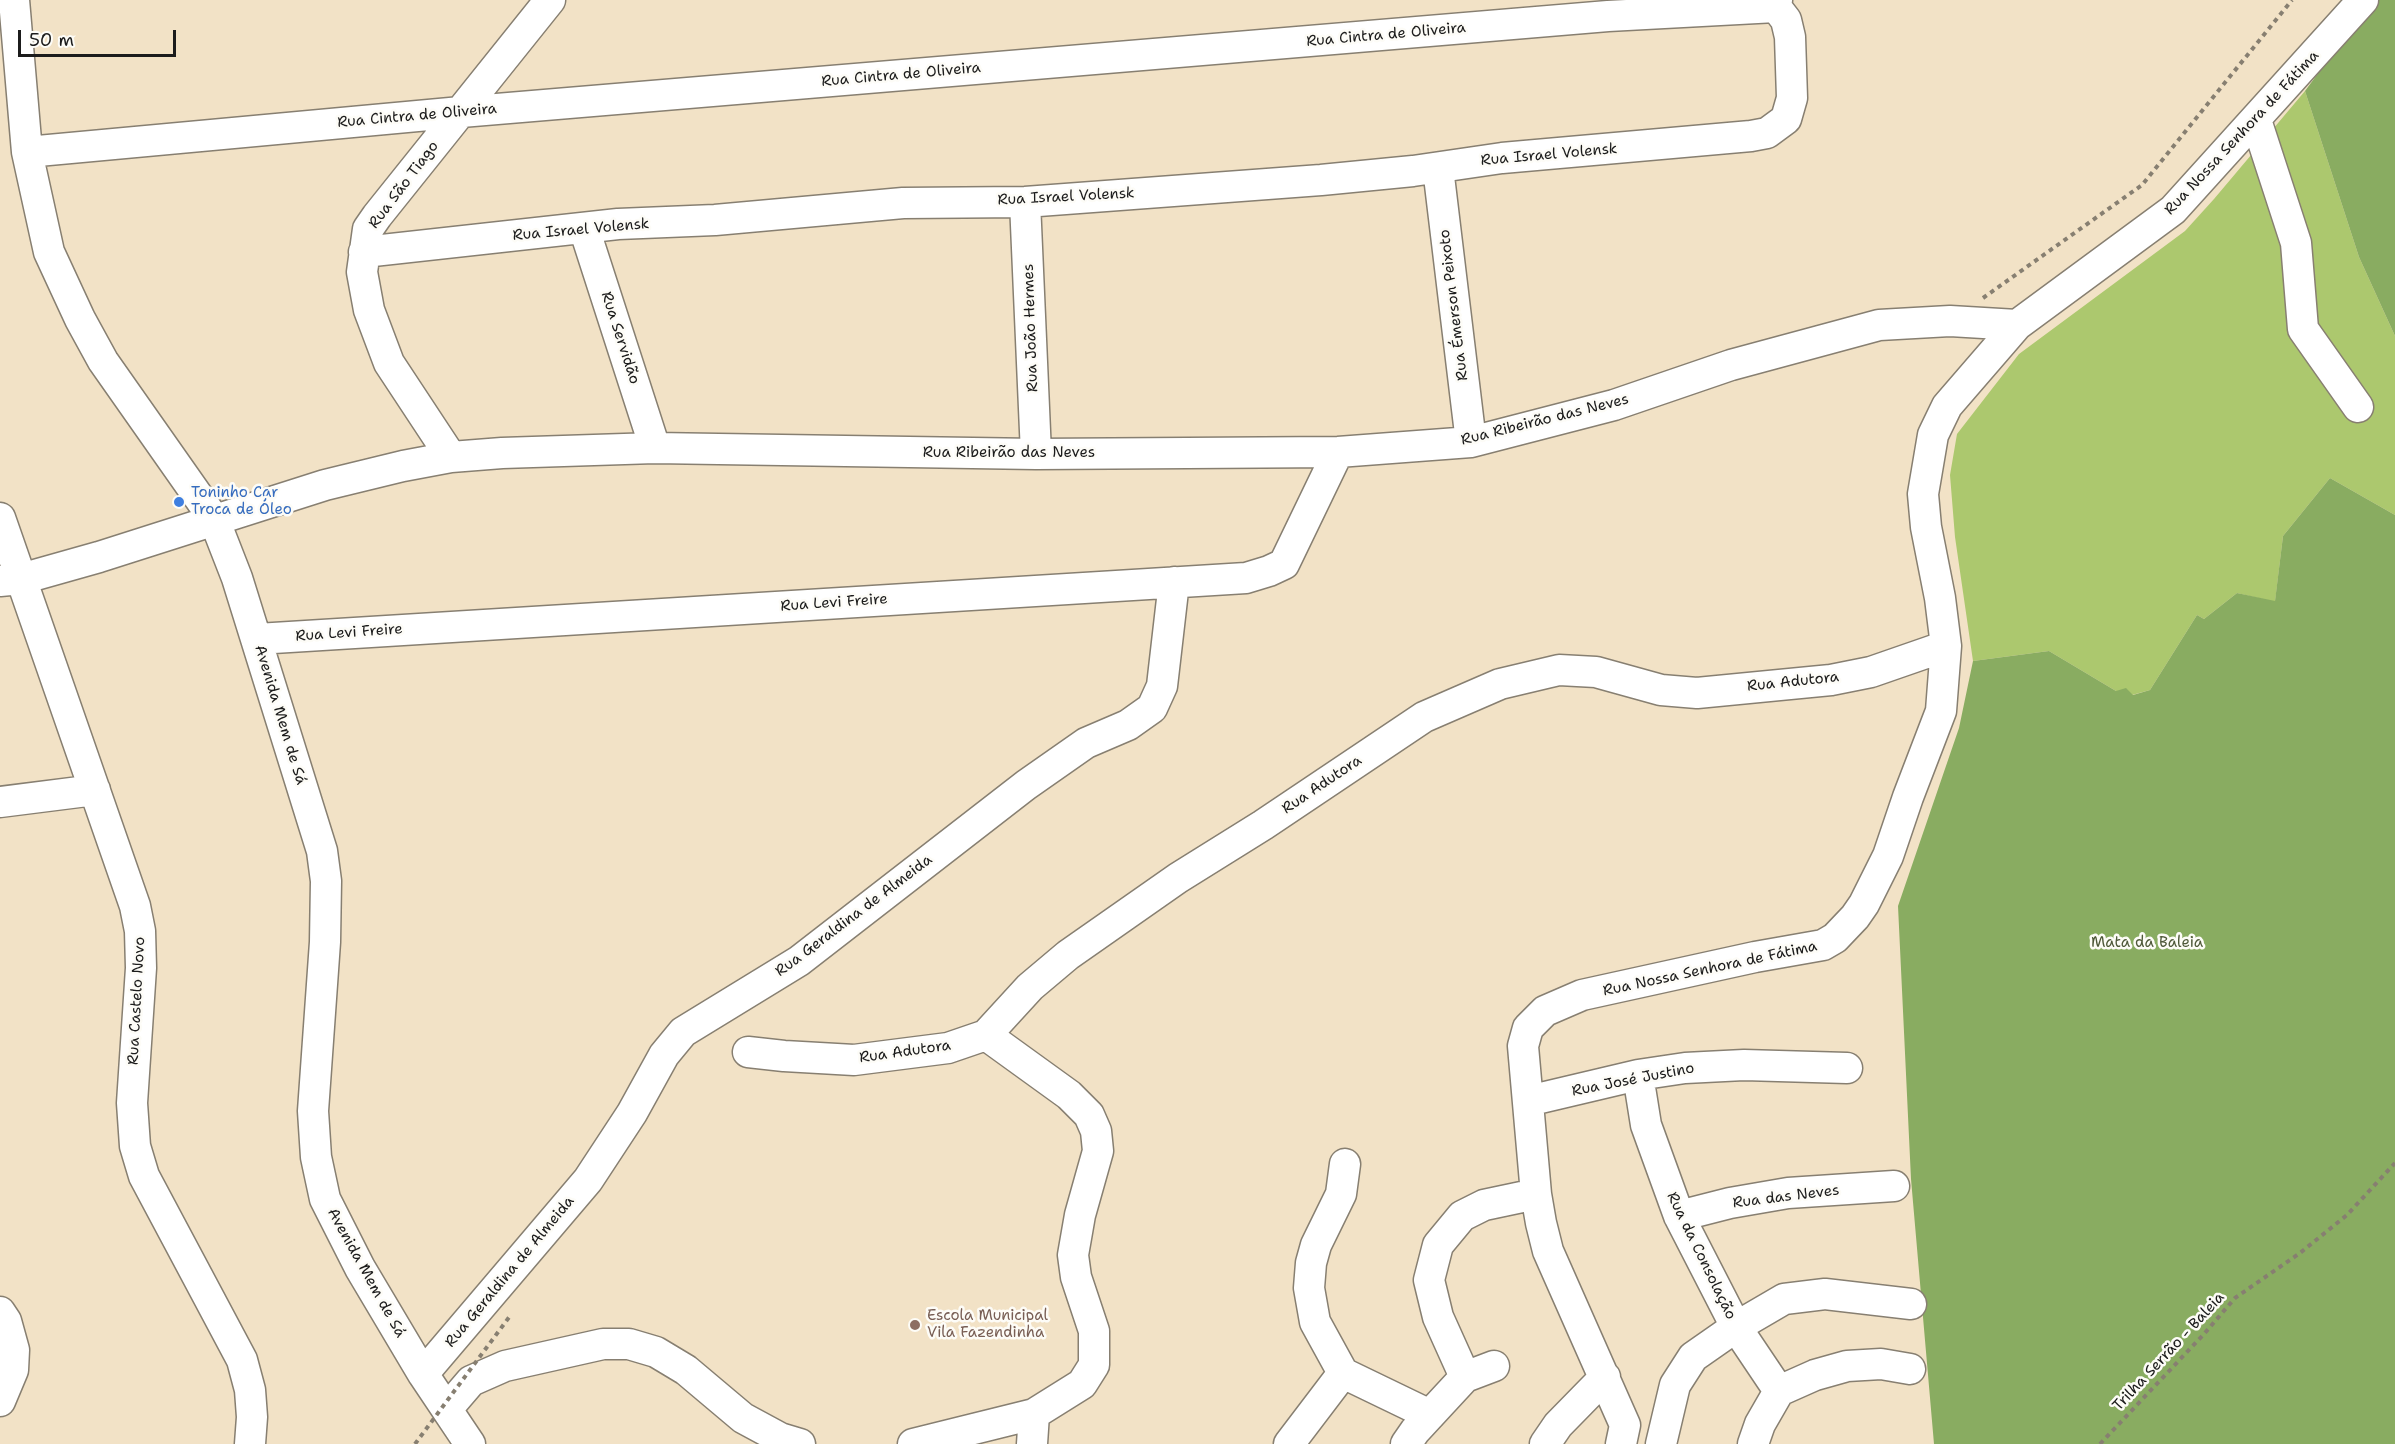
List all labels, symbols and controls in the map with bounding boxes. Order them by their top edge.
scale bar [21,18,178,56]
street label: Rua Cintra de Oliveira [1306,19,1466,51]
text: 50 m [29,28,74,52]
street label: Rua Nossa Senhora de Fátima [2161,47,2323,219]
street label: Rua Cintra de Oliveira [821,59,981,91]
street label: Rua Cintra de Oliveira [337,100,497,132]
street label: Rua São Tiago [365,138,443,232]
street label: Rua Israel Volensk [1480,140,1618,170]
street label: Rua Israel Volensk [997,184,1135,210]
street label: Rua Israel Volensk [512,215,650,245]
street label: Rua Émerson Peixoto [1436,228,1472,382]
street label: Rua João Hermes [1020,264,1042,392]
street label: Rua Servidão [597,289,643,387]
street label: Rua Ribeirão das Neves [1459,390,1631,450]
street label: Rua Ribeirão das Neves [923,444,1095,462]
place label: Toninho Car Troca de Óleo [191,484,292,519]
marker: Toninho Car Troca de Óleo [172,495,186,509]
street label: Rua Levi Freire [780,590,888,616]
street label: Rua Levi Freire [295,620,403,646]
street label: Avenida Mem de Sá [250,643,310,787]
street label: Rua Adutora [1746,668,1840,696]
street label: Rua Adutora [1279,752,1365,818]
street label: Rua Geraldina de Almeida [772,851,936,981]
park label: Mata da Baleia [2091,934,2203,952]
street label: Rua Castelo Novo [125,936,149,1066]
street label: Rua Nossa Senhora de Fátima [1601,937,1819,1001]
street label: Rua Adutora [858,1037,952,1067]
street label: Rua José Justino [1570,1059,1696,1101]
street label: Rua das Neves [1732,1182,1840,1212]
street label: Rua da Consolação [1662,1189,1740,1323]
street label: Rua Geraldina de Almeida [442,1193,578,1351]
street label: Avenida Mem de Sá [323,1205,409,1341]
street label: Trilha Serrão - Baleia [2109,1289,2229,1415]
place label: Escola Municipal Vila Fazendinha [927,1307,1048,1342]
marker: Escola Municipal Vila Fazendinha [908,1318,922,1332]

